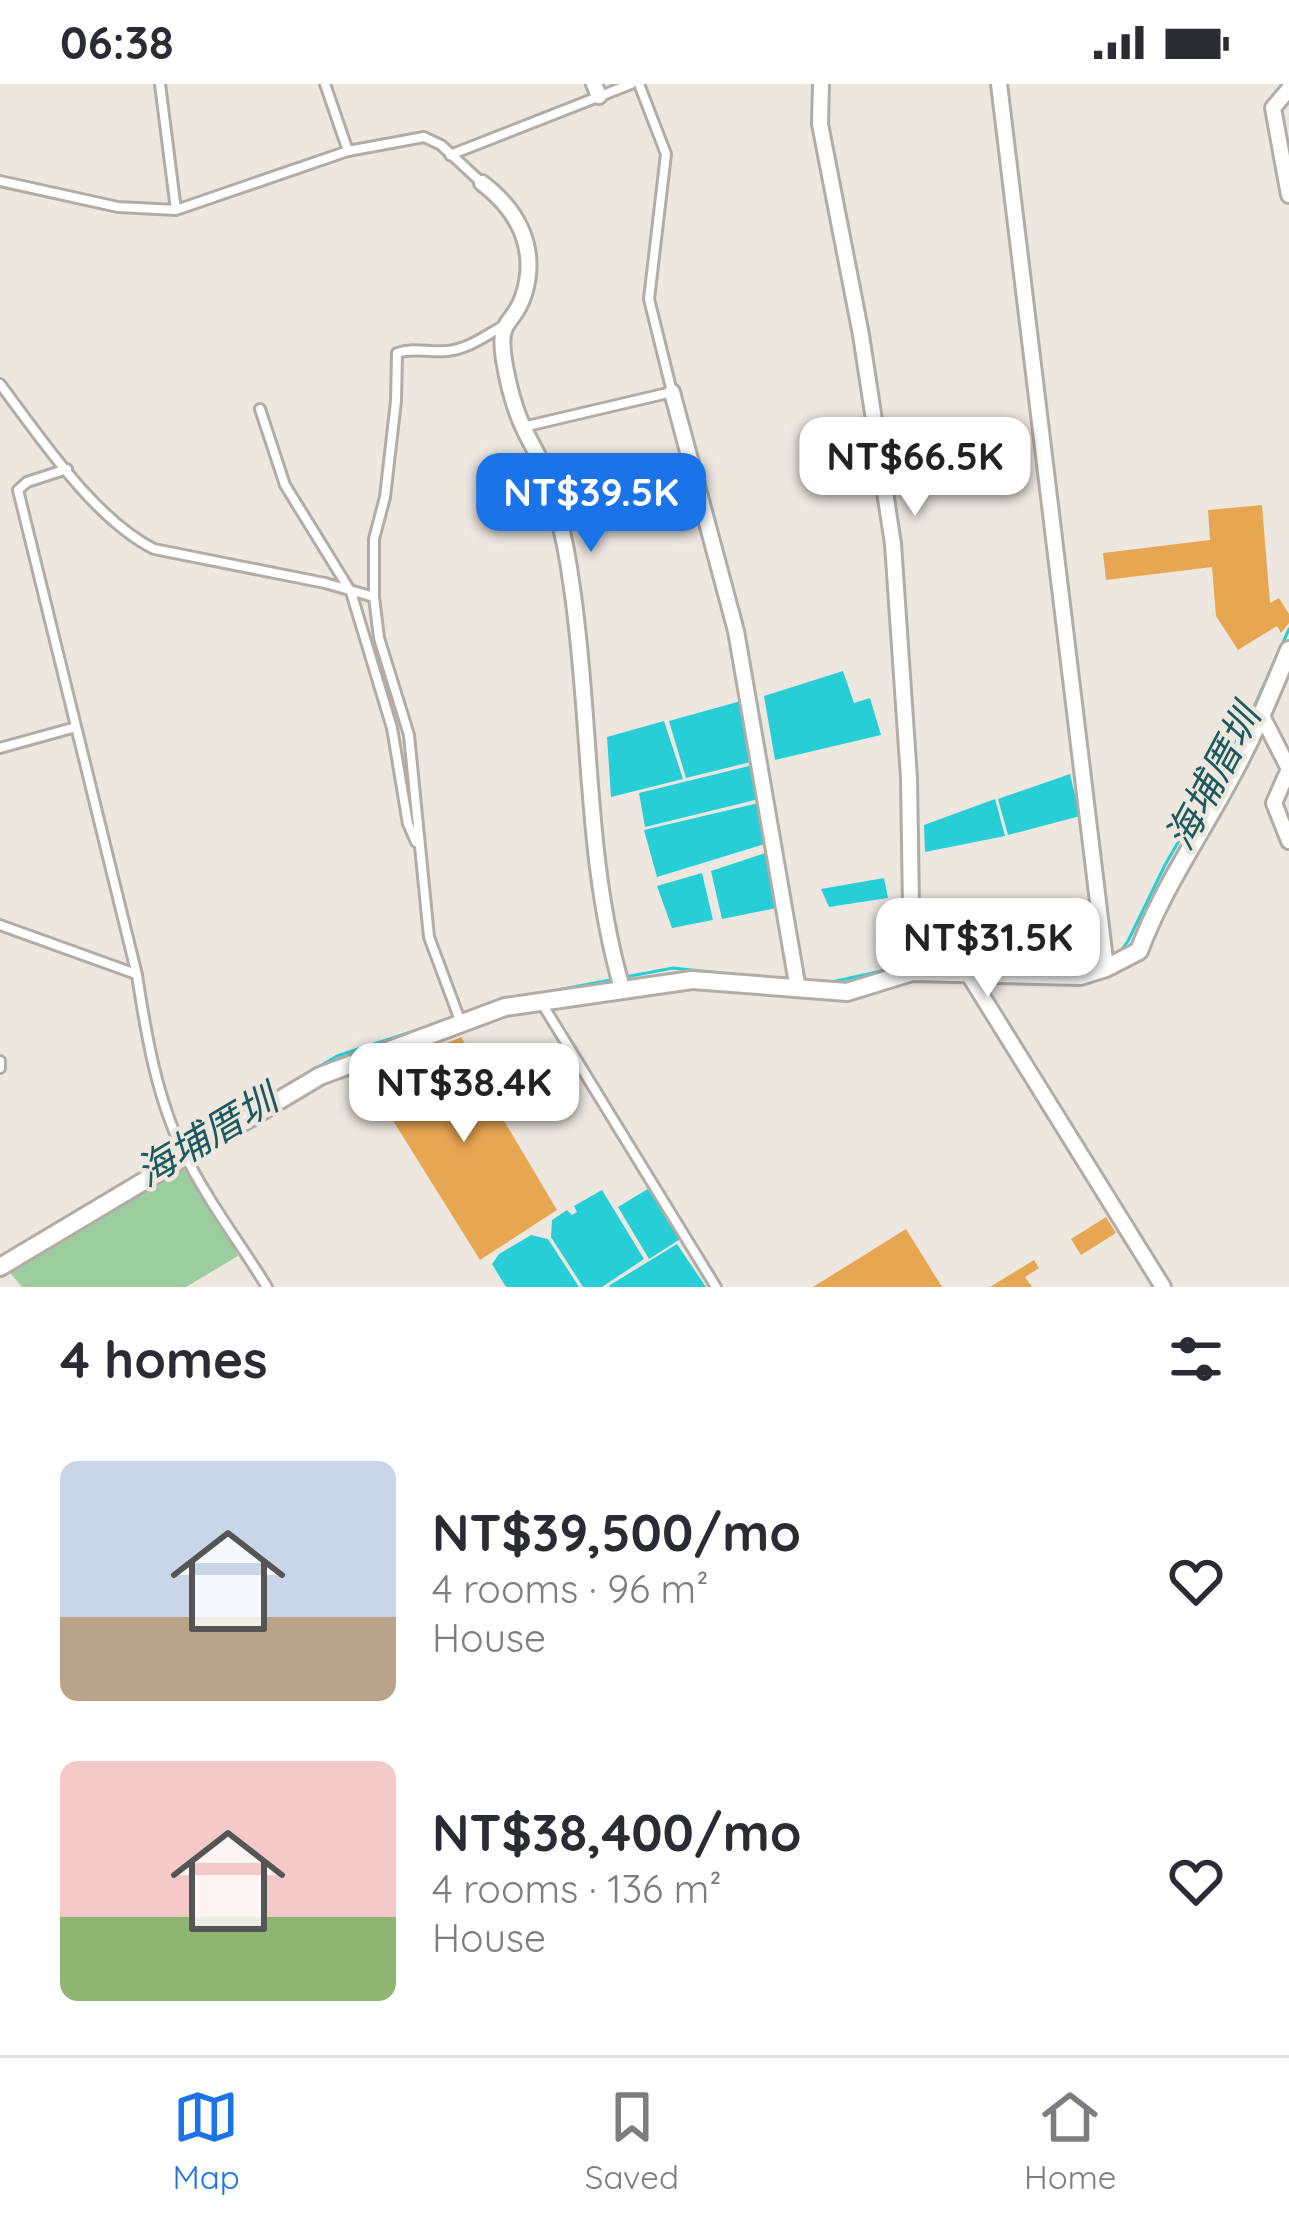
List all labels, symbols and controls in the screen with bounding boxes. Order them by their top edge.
text: 06:38 [60,14,174,70]
pin: NT$66.5K [791,417,1039,519]
text: NT$66.5K [826,431,1004,480]
pin: NT$39.5K [467,453,715,555]
text: NT$39.5K [503,467,679,516]
water label: 海埔厝圳 [1154,692,1273,857]
pin: NT$31.5K [864,898,1112,1000]
text: NT$31.5K [903,912,1073,961]
pin: NT$38.4K [340,1043,588,1145]
text: NT$38.4K [376,1057,552,1106]
water label: 海埔厝圳 [127,1071,290,1196]
icon: filters [1163,1326,1229,1392]
text: 4 homes [60,1327,268,1391]
text: NT$39,500/mo [432,1500,801,1564]
icon: home [156,1509,300,1653]
icon: heart [1163,1548,1229,1614]
text: 4 rooms · 96 m² [432,1564,709,1613]
text: House [432,1613,546,1662]
text: NT$38,400/mo [432,1800,802,1864]
icon: home [156,1809,300,1953]
icon: heart [1163,1848,1229,1914]
text: 4 rooms · 136 m² [432,1864,722,1913]
text: House [432,1913,546,1962]
tab: Map [173,2084,240,2197]
tab: Saved [585,2084,679,2197]
tab: Home [1024,2084,1116,2197]

